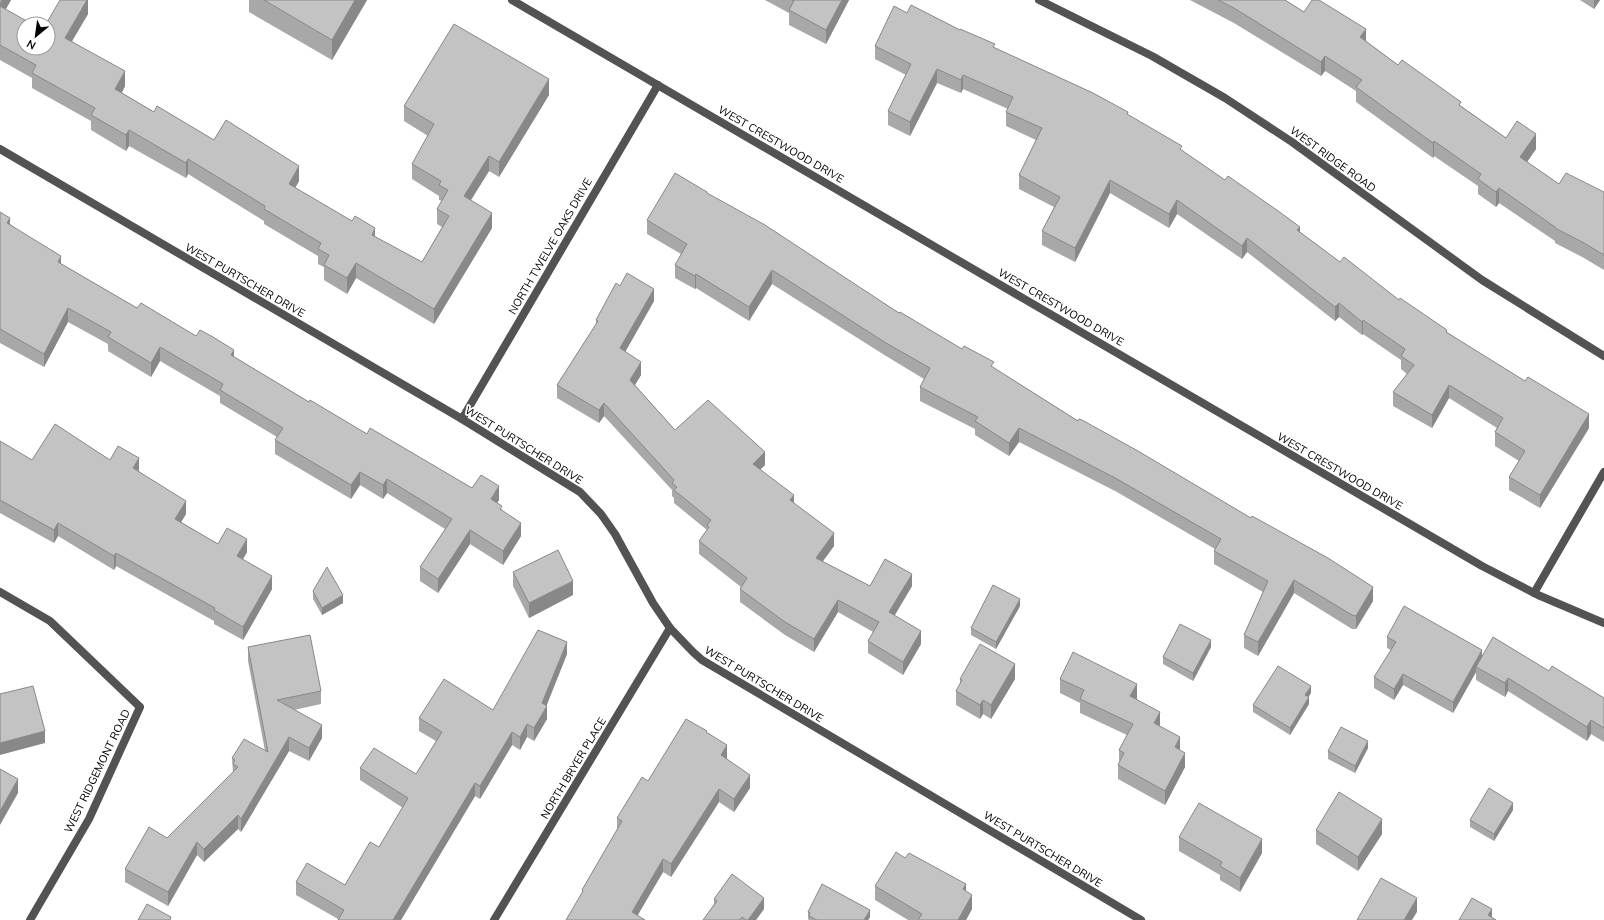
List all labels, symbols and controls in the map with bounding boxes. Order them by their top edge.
north arrow [16,16,56,56]
text: N [24,37,38,53]
street label: WEST CRESTWOOD DRIVE [716,102,846,186]
street label: WEST RIDGE ROAD [1287,123,1379,195]
street label: NORTH TWELVE OAKS DRIVE [505,175,595,317]
street label: WEST PURTSCHER DRIVE [182,240,308,320]
street label: WEST CRESTWOOD DRIVE [996,265,1126,349]
street label: WEST PURTSCHER DRIVE [462,403,586,487]
street label: WEST CRESTWOOD DRIVE [1275,429,1405,513]
street label: WEST PURTSCHER DRIVE [702,643,826,725]
street label: WEST RIDGEMONT ROAD [61,707,133,835]
street label: NORTH BRYER PLACE [537,715,609,821]
street label: WEST PURTSCHER DRIVE [981,808,1105,890]

